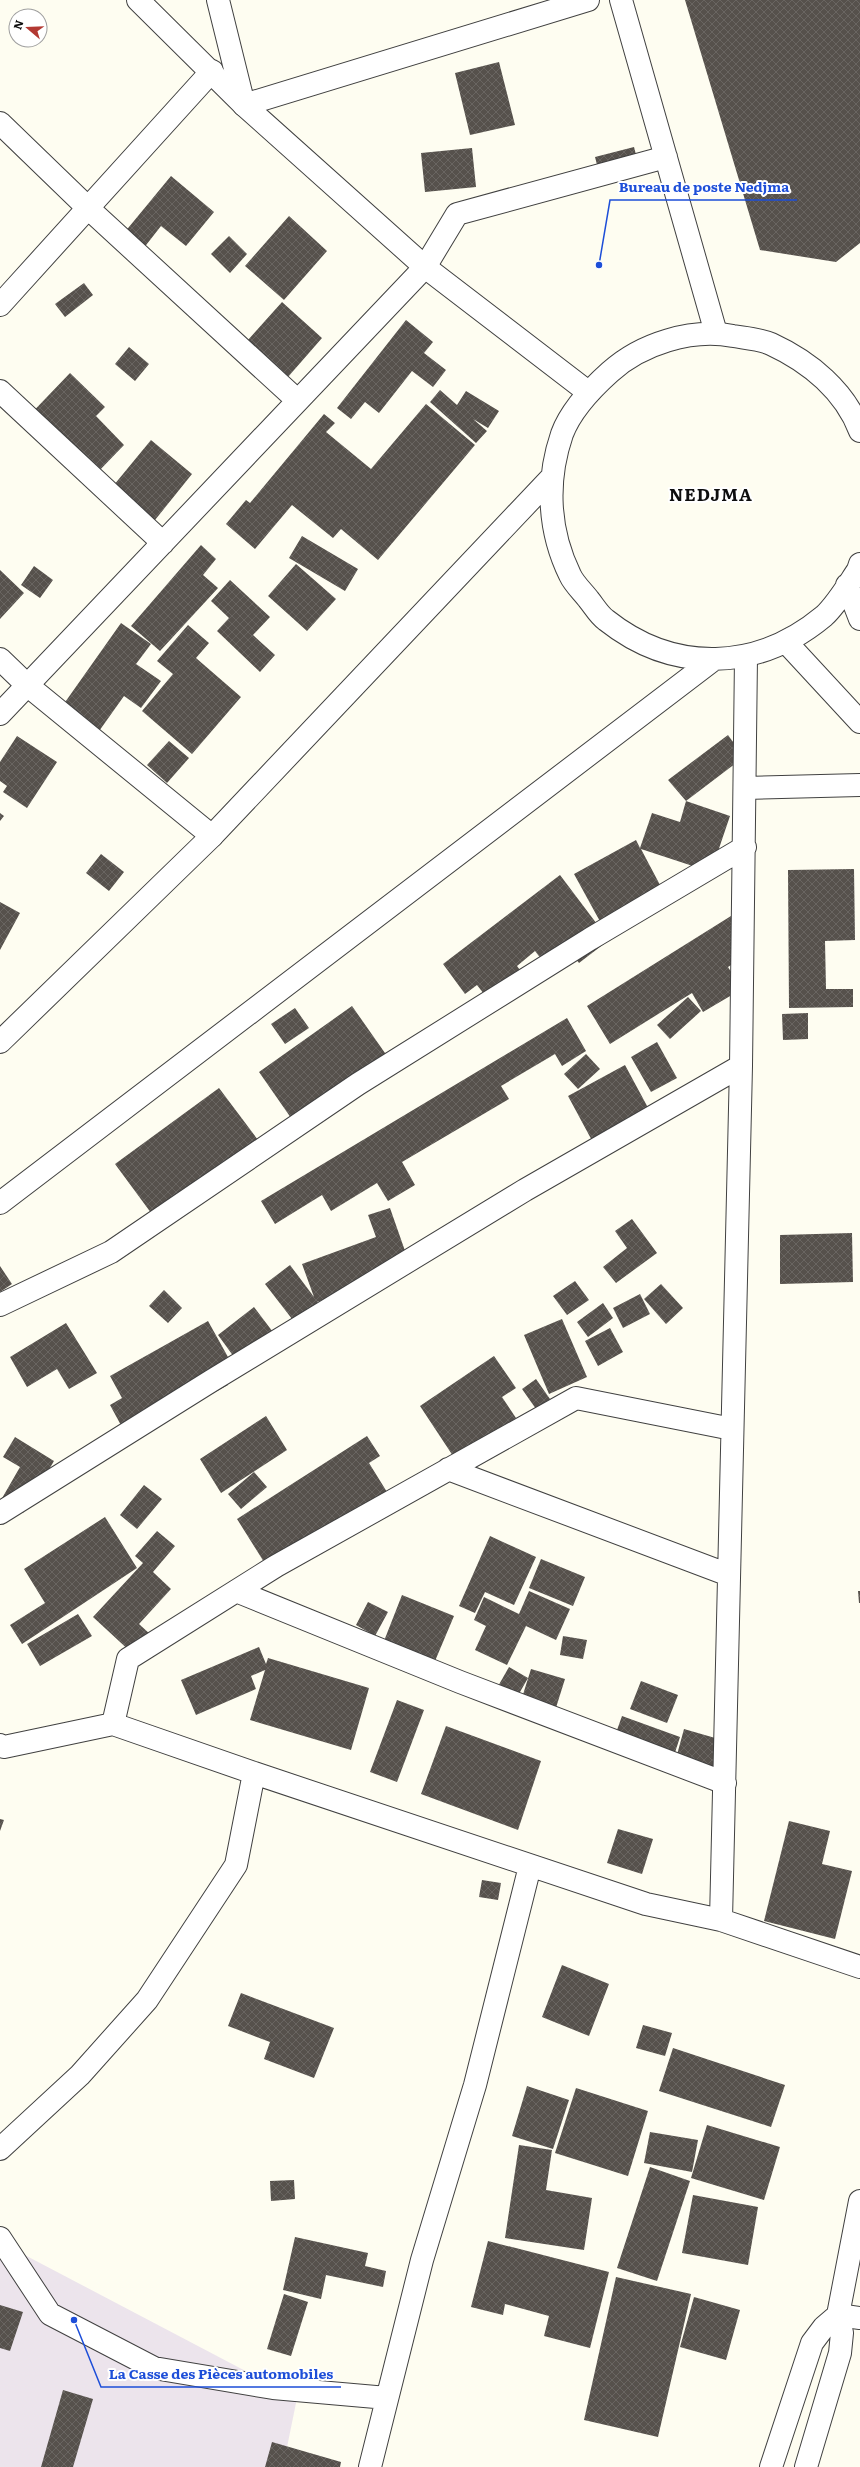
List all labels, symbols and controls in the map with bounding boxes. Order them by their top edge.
north arrow [8,8,48,48]
text: N [9,17,27,31]
callout: Bureau de poste Nedjma [610,174,797,200]
text: Bureau de poste Nedjma [619,176,790,196]
district label: NEDJMA [669,481,753,506]
callout: La Casse des Pièces automobiles [101,2361,341,2387]
text: La Casse des Pièces automobiles [109,2363,333,2383]

